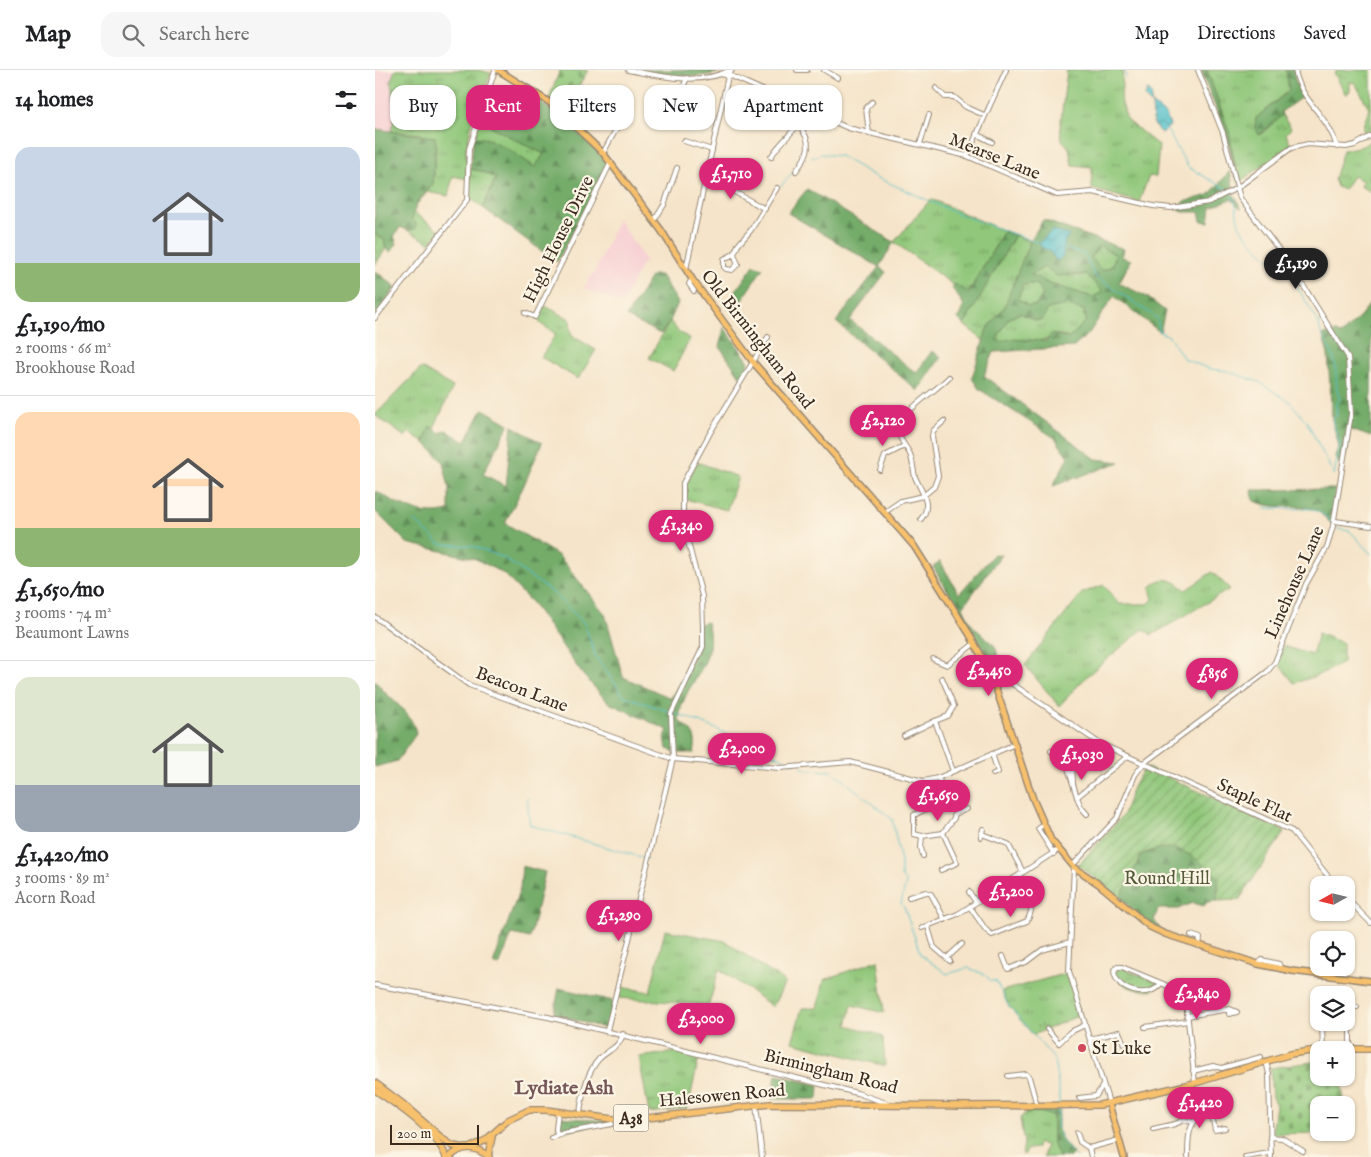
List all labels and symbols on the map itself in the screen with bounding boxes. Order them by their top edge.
street label: Mearse Lane [945,129,1043,186]
pin: £1,710 [690,158,772,200]
street label: High House Drive [519,173,600,307]
pin: £1,190 [1255,248,1337,290]
street label: Old Birmingham Road [695,266,819,415]
pin: £2,120 [842,404,924,447]
pin: £1,340 [640,510,722,552]
street label: Linehouse Lane [1260,523,1330,643]
pin: £2,450 [948,654,1030,697]
pin: £856 [1182,658,1242,700]
street label: Beacon Lane [472,662,571,719]
pin: £2,000 [701,732,783,775]
pin: £1,030 [1041,738,1123,781]
street label: Staple Flat [1213,774,1296,829]
pin: £1,650 [897,780,979,822]
park label: Round Hill [1124,868,1210,891]
pin: £1,200 [970,876,1052,918]
north arrow [1310,876,1355,921]
pin: £1,290 [578,900,660,942]
pin: £2,840 [1156,978,1238,1020]
pin: £2,000 [660,1002,742,1045]
place label: St Luke [1092,1038,1151,1061]
marker: St Luke [1076,1042,1088,1054]
street label: Birmingham Road [761,1045,900,1100]
district label: Lydiate Ash [514,1076,614,1101]
street label: Halesowen Road [658,1079,786,1113]
pin: £1,420 [1159,1086,1241,1129]
road number: A38 [613,1104,649,1132]
scale bar [390,1122,479,1145]

